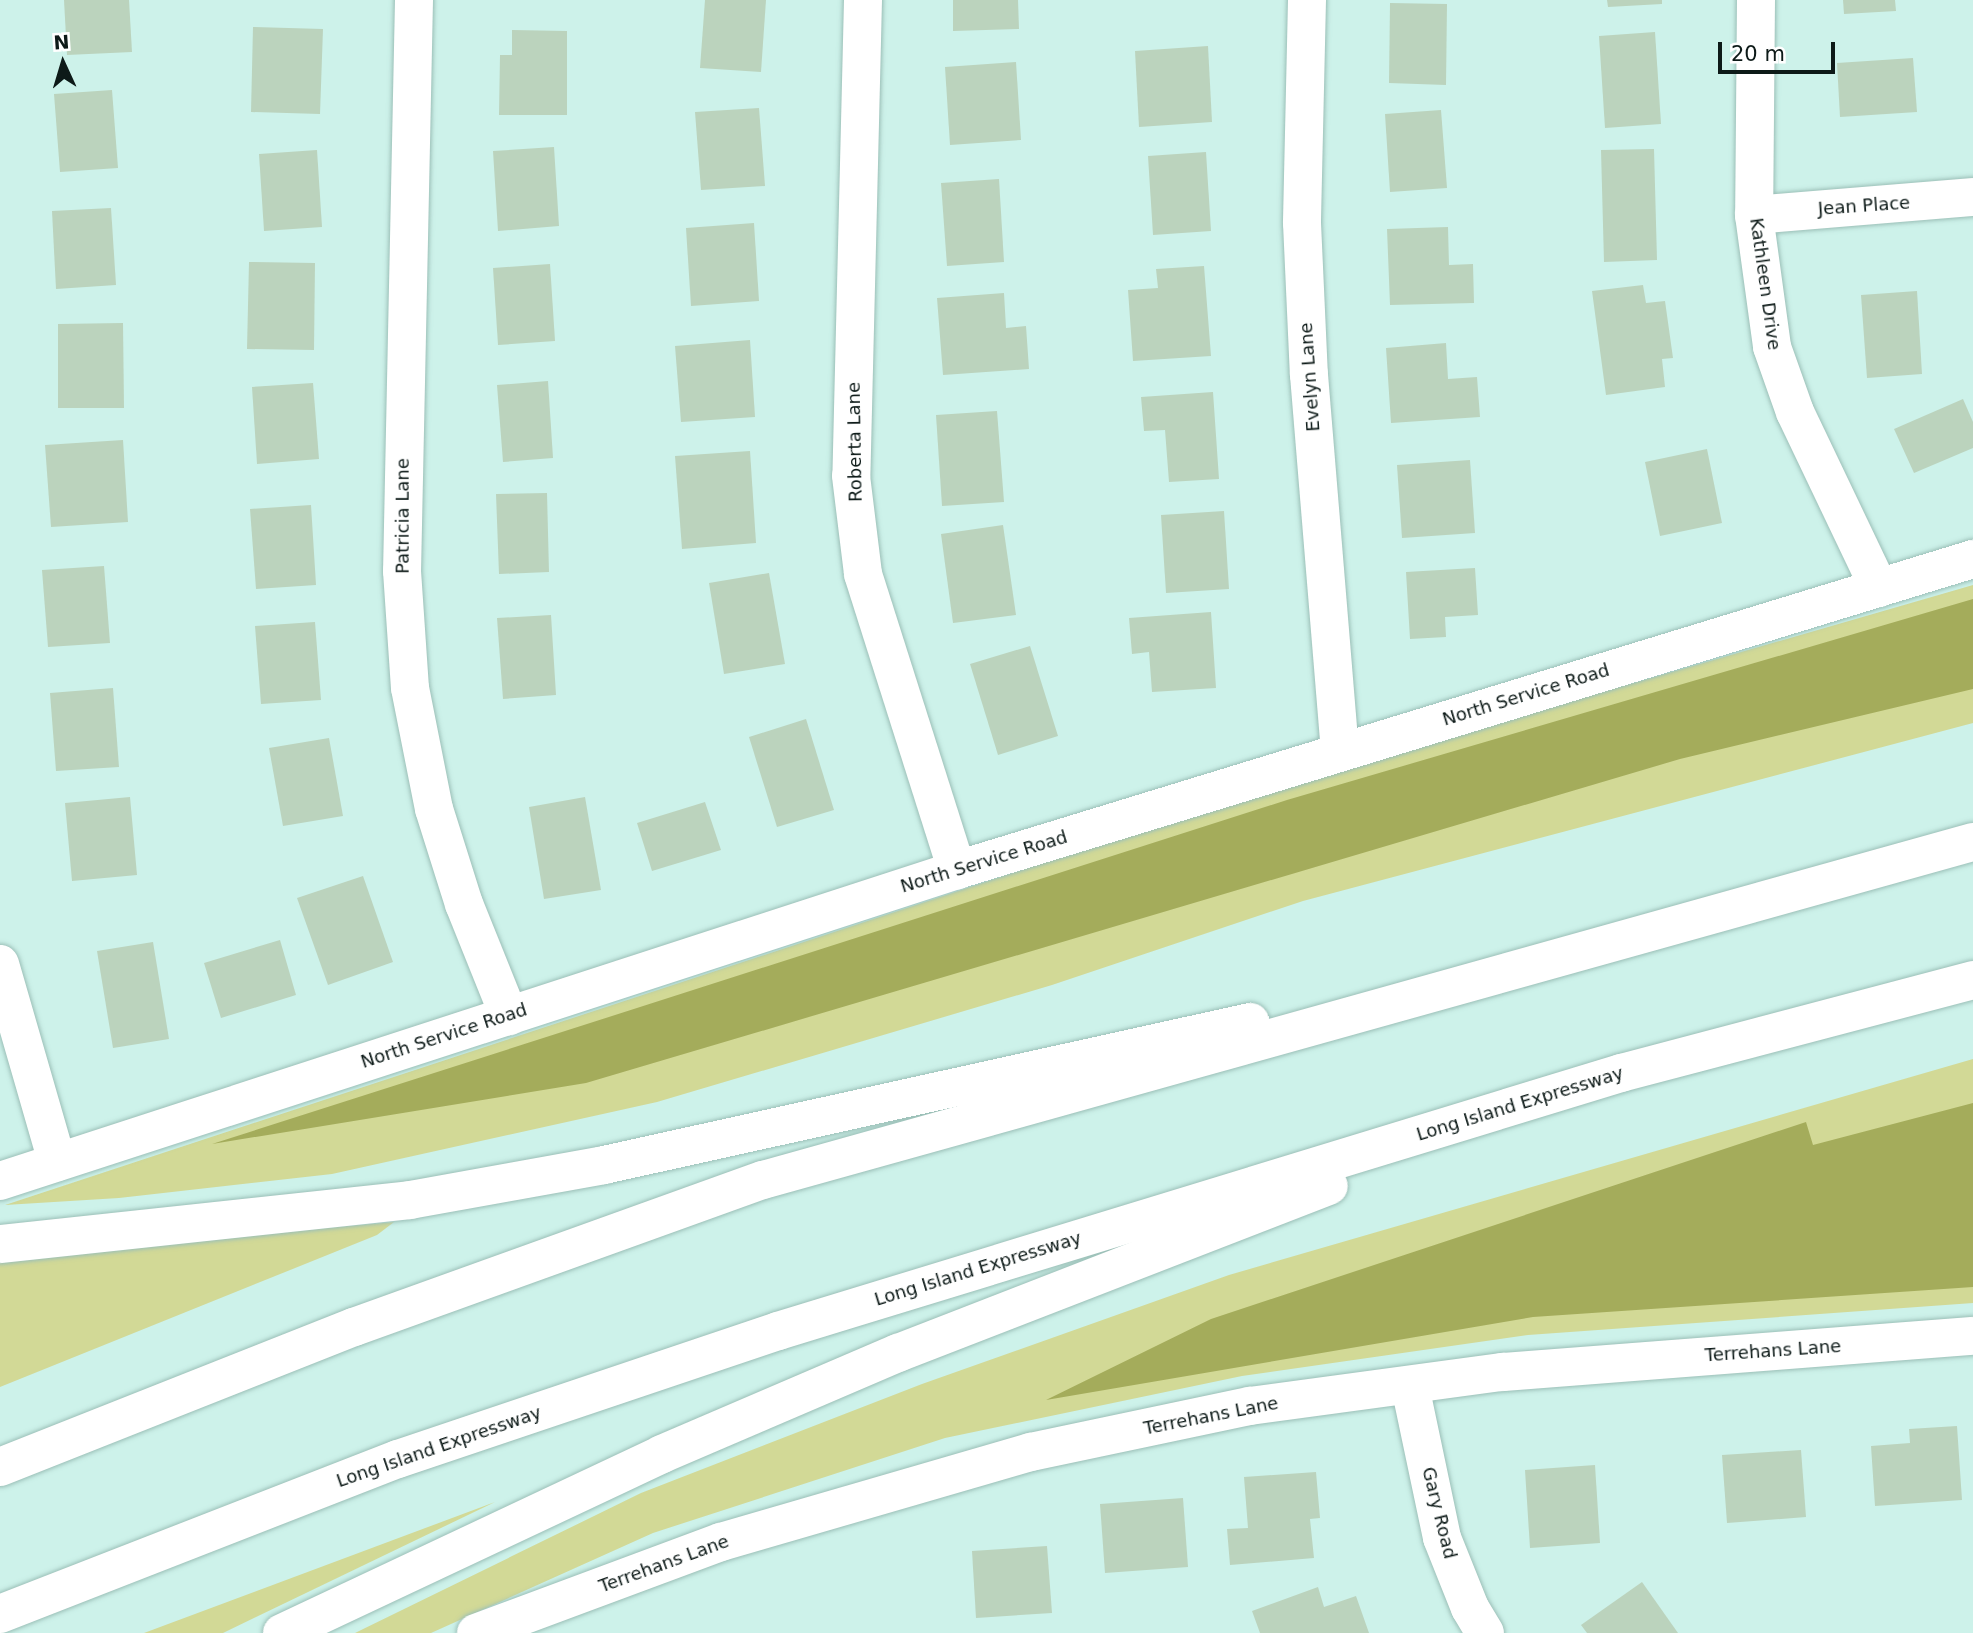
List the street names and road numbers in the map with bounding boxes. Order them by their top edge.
street label: Jean Place [1817,192,1911,220]
street label: Kathleen Drive [1745,217,1785,351]
street label: Evelyn Lane [1295,322,1325,432]
street label: Roberta Lane [843,382,867,502]
street label: Patricia Lane [392,458,414,574]
street label: North Service Road [1440,659,1612,731]
street label: North Service Road [898,826,1070,898]
street label: North Service Road [358,999,530,1073]
street label: Long Island Expressway [1414,1062,1626,1146]
street label: Long Island Expressway [872,1227,1084,1311]
street label: Terrehans Lane [1704,1335,1842,1367]
street label: Terrehans Lane [1142,1392,1280,1440]
street label: Long Island Expressway [334,1402,544,1492]
street label: Gary Road [1417,1465,1461,1561]
street label: Terrehans Lane [596,1530,732,1598]

